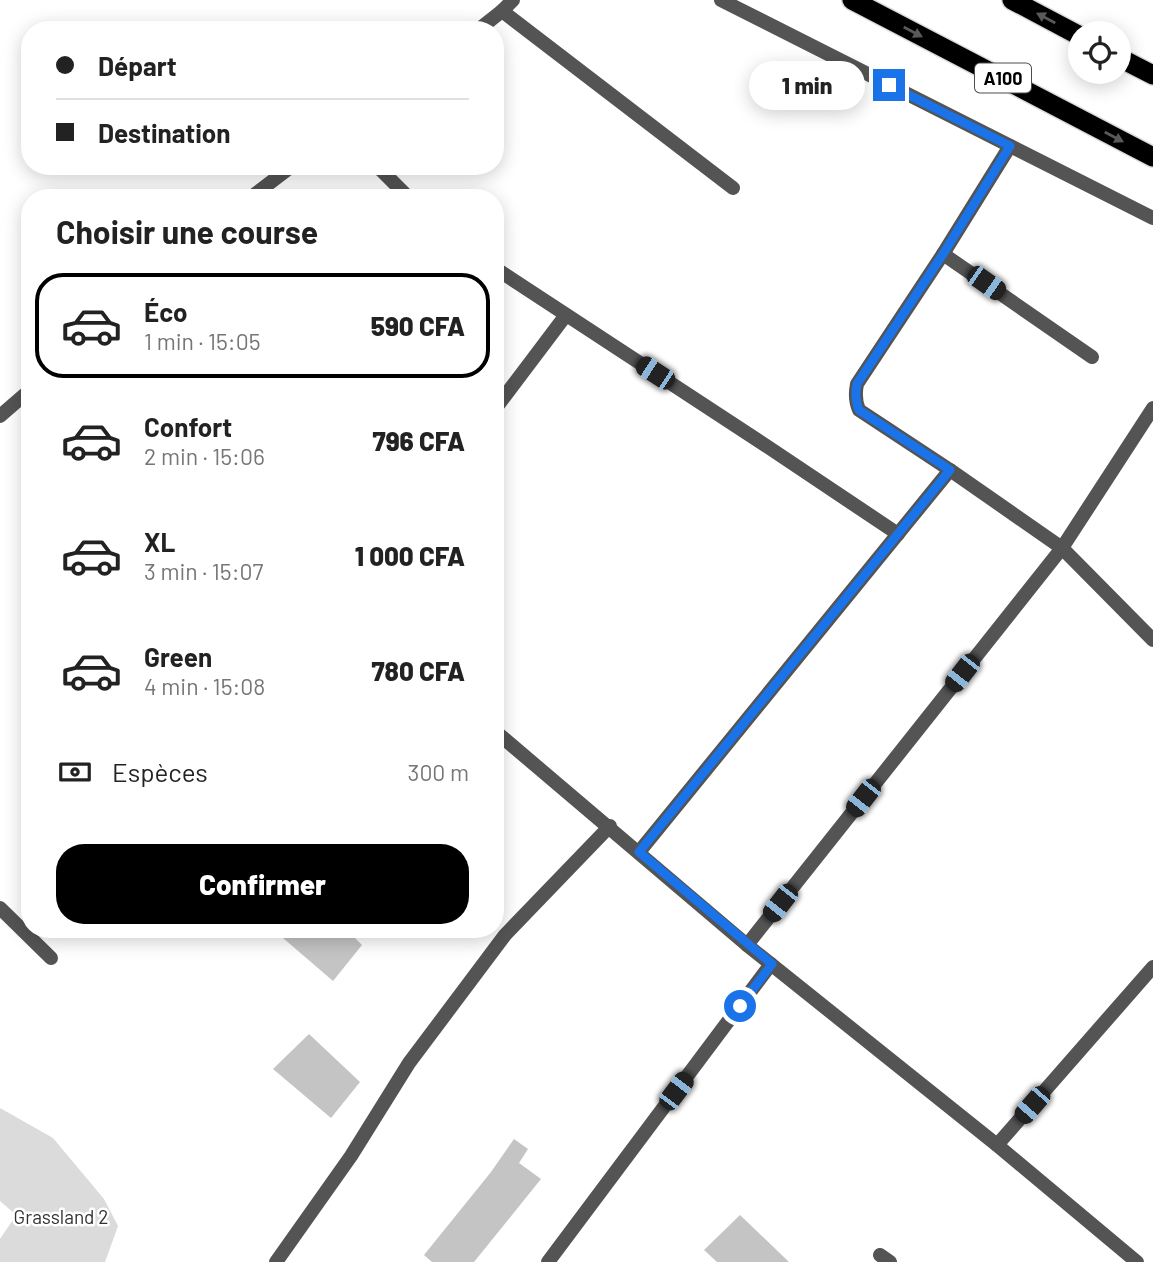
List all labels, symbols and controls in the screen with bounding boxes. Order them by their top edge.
one-way arrow [1036,12,1056,24]
map controls [1068,21,1131,84]
button: locate [1068,21,1131,84]
one-way arrow [903,26,923,37]
text: Départ [98,50,177,81]
callout: 1 min [749,60,864,110]
road number: A100 [975,64,1031,92]
route end [873,69,905,101]
text: 1 min [782,71,832,99]
text: Destination [98,117,231,148]
one-way arrow [1105,130,1125,142]
text: Choisir une course [56,212,318,250]
car [963,262,1010,304]
icon: car [60,294,123,357]
text: Éco [144,296,187,327]
text: 590 CFA [371,310,465,341]
text: 1 min · 15:05 [144,327,260,355]
car [632,353,679,393]
icon: car [60,409,123,472]
text: Confort [144,411,232,442]
text: 796 CFA [373,425,465,456]
text: 2 min · 15:06 [144,442,265,470]
icon: car [60,524,123,587]
text: XL [144,526,175,557]
text: 1 000 CFA [355,540,465,571]
text: 3 min · 15:07 [144,557,263,585]
icon: car [60,639,123,702]
text: Green [144,641,212,672]
car [941,650,984,696]
text: 780 CFA [372,655,465,686]
text: 4 min · 15:08 [144,672,265,700]
icon: cash [56,753,94,791]
text: Espèces [112,756,208,787]
text: 300 m [408,758,469,786]
car [842,775,885,821]
button: Confirmer [56,844,469,924]
car [759,880,802,926]
route start [724,990,756,1022]
car [655,1068,698,1114]
car [1011,1082,1054,1128]
park label: Grassland 2 [14,1205,108,1228]

